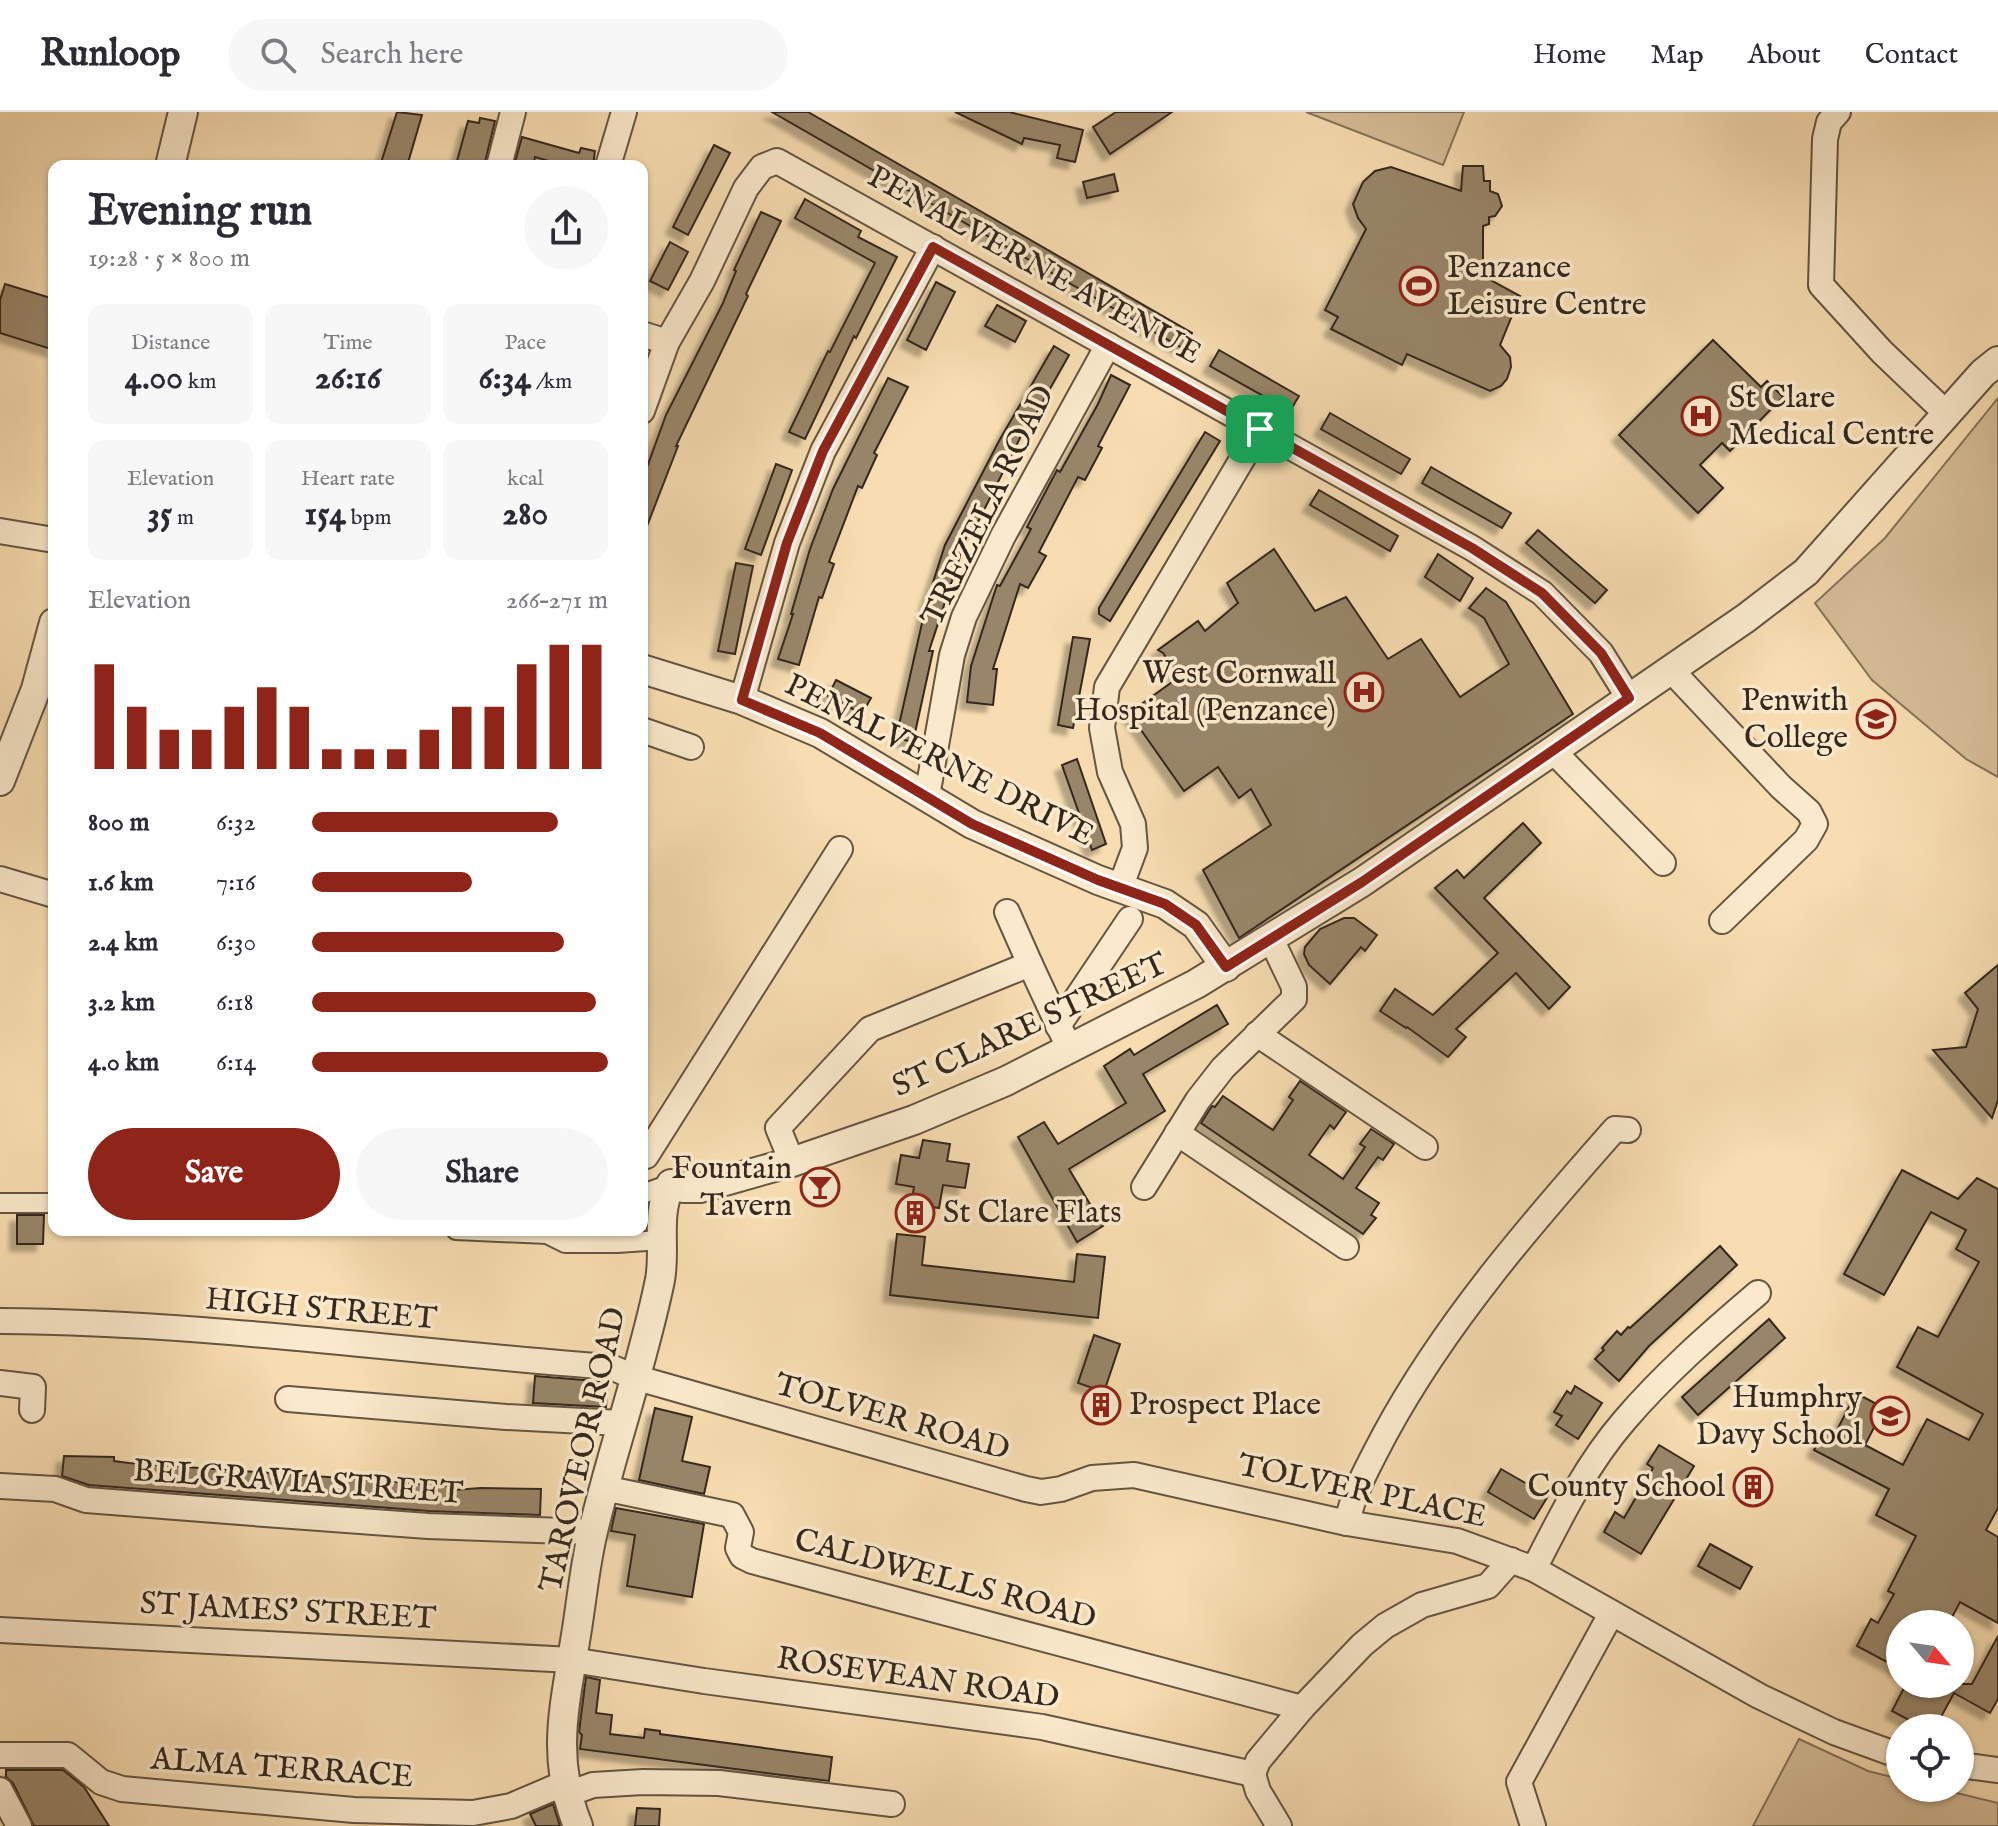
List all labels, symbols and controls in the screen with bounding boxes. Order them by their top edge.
search box [228,19,788,91]
text: Runloop [40,31,180,79]
icon: search [256,33,300,77]
text: Search here [320,36,463,74]
text: Home [1533,38,1606,73]
text: Map [1650,38,1704,73]
text: About [1748,38,1821,73]
text: Contact [1865,38,1958,73]
street label: PENALVERNE AVENUE [860,157,1208,375]
text: Evening run [88,184,312,240]
button: share [524,186,608,270]
text: 19:28 · 5 × 800 m [88,242,250,275]
place label: Penzance Leisure Centre [1447,248,1646,326]
sports icon: Penzance Leisure Centre [1398,265,1440,307]
text: Distance [131,329,210,357]
text: Time [324,329,372,357]
text: Pace [505,329,546,357]
text: 4.00 [125,357,183,400]
text: 26:16 [315,357,381,400]
text: 6:34 [478,357,531,400]
text: km [183,368,217,396]
text: /km [531,368,572,396]
place label: St Clare Medical Centre [1729,378,1934,456]
street label: TREZELA ROAD [913,379,1065,633]
pin [1226,395,1294,463]
hospital icon: St Clare Medical Centre [1680,395,1722,437]
icon: arrive [1238,407,1282,451]
text: Elevation [127,465,214,493]
text: Heart rate [301,465,395,493]
text: kcal [507,465,544,493]
text: 35 [147,493,172,536]
text: 154 [305,493,346,536]
text: 280 [502,493,548,536]
text: m [172,504,194,532]
text: bpm [346,504,391,532]
text: Elevation [88,584,191,617]
text: 266–271 m [506,584,608,617]
place label: West Cornwall Hospital (Penzance) [1074,654,1336,732]
street label: PENALVERNE DRIVE [778,665,1100,857]
hospital icon: West Cornwall Hospital (Penzance) [1343,671,1385,713]
place label: Penwith College [1741,681,1848,759]
school or university icon: Penwith College [1855,698,1897,740]
text: 800 m [88,806,150,839]
text: 6:32 [216,806,256,839]
text: 1.6 km [88,866,154,899]
text: 7:16 [216,866,256,899]
text: 2.4 km [88,926,158,959]
text: 6:30 [216,926,256,959]
street label: ST CLARE STREET [886,944,1174,1108]
text: 3.2 km [88,986,155,1019]
text: 6:18 [216,986,254,1019]
text: 4.0 km [88,1046,159,1079]
text: 6:14 [216,1046,256,1079]
button: Save [88,1128,340,1220]
button: Share [356,1128,608,1220]
place label: Fountain Tavern [671,1149,792,1227]
bar icon: Fountain Tavern [799,1166,841,1208]
building icon: St Clare Flats [894,1192,936,1234]
place label: St Clare Flats [943,1193,1121,1234]
street label: HIGH STREET [204,1279,438,1341]
street label: TAROVEOR ROAD [531,1304,637,1596]
street label: TOLVER ROAD [770,1365,1014,1471]
place label: Humphry Davy School [1696,1378,1862,1456]
building icon: Prospect Place [1080,1384,1122,1426]
place label: Prospect Place [1129,1385,1321,1426]
school or university icon: Humphry Davy School [1869,1395,1911,1437]
street label: TOLVER PLACE [1234,1446,1490,1538]
street label: BELGRAVIA STREET [132,1451,464,1515]
building icon: County School [1732,1466,1774,1508]
place label: County School [1528,1467,1725,1508]
street label: CALDWELLS ROAD [790,1520,1100,1640]
street label: ST JAMES' STREET [139,1584,437,1640]
north arrow [1886,1610,1974,1698]
map controls [1886,1610,1974,1802]
street label: ROSEVEAN ROAD [774,1639,1062,1719]
button: locate [1886,1714,1974,1802]
street label: ALMA TERRACE [148,1739,415,1799]

